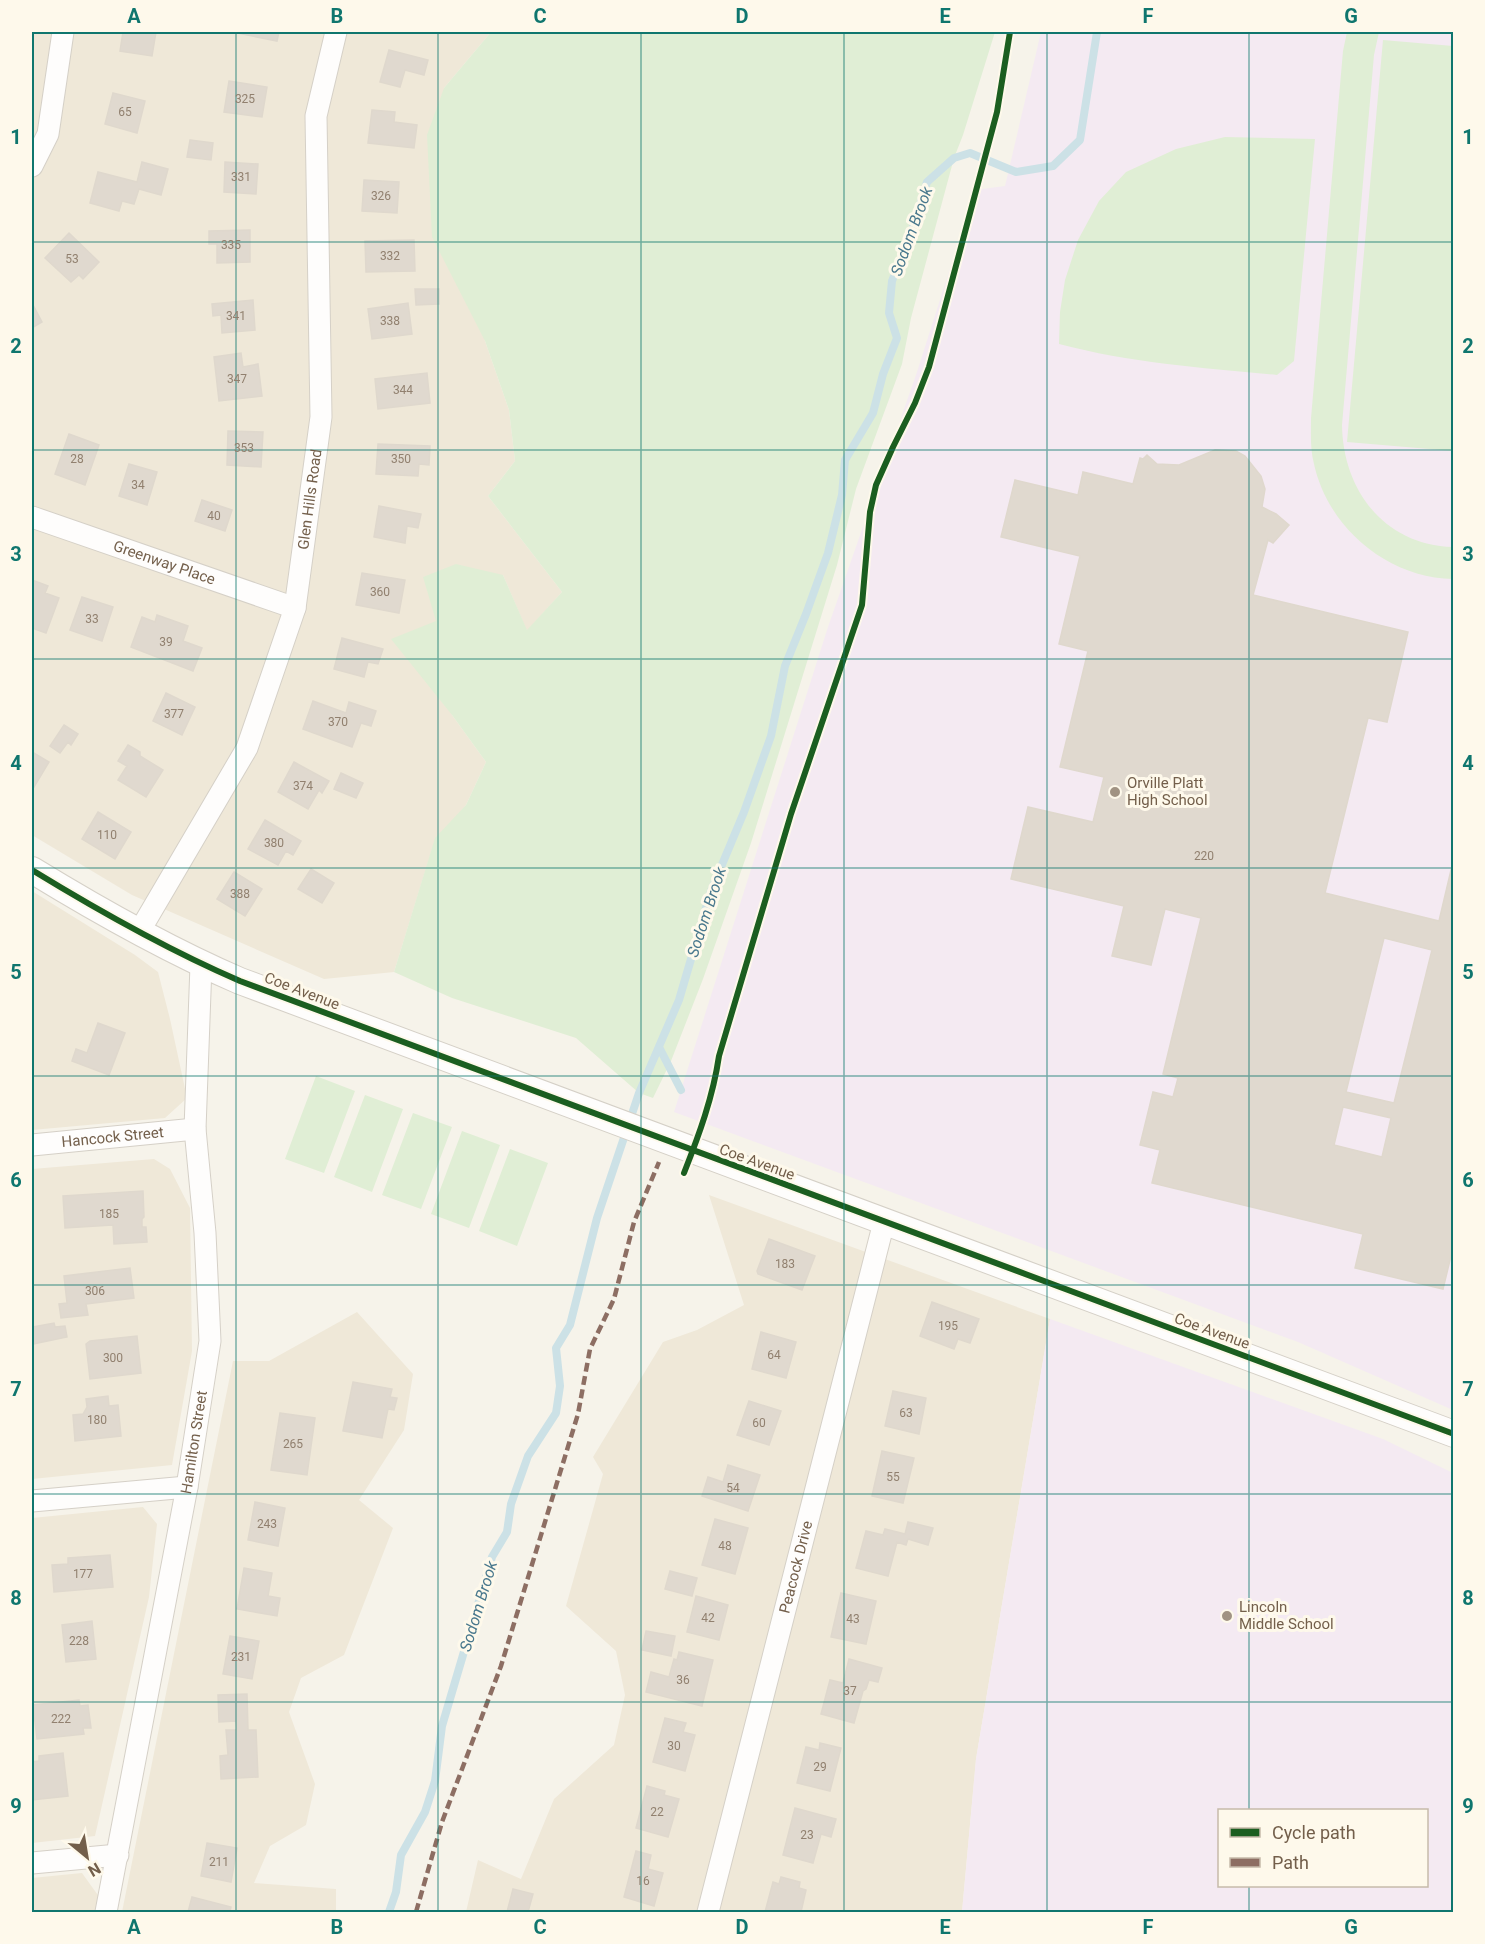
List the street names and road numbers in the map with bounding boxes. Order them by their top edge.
street label: Glen Hills Road [294,448,326,551]
street label: Greenway Place [111,537,218,589]
street label: Coe Avenue [262,968,342,1014]
street label: Hancock Street [61,1123,165,1151]
street label: Coe Avenue [717,1140,797,1184]
street label: Coe Avenue [1172,1309,1252,1353]
street label: Hamilton Street [177,1389,211,1495]
street label: Peacock Drive [776,1519,816,1615]

